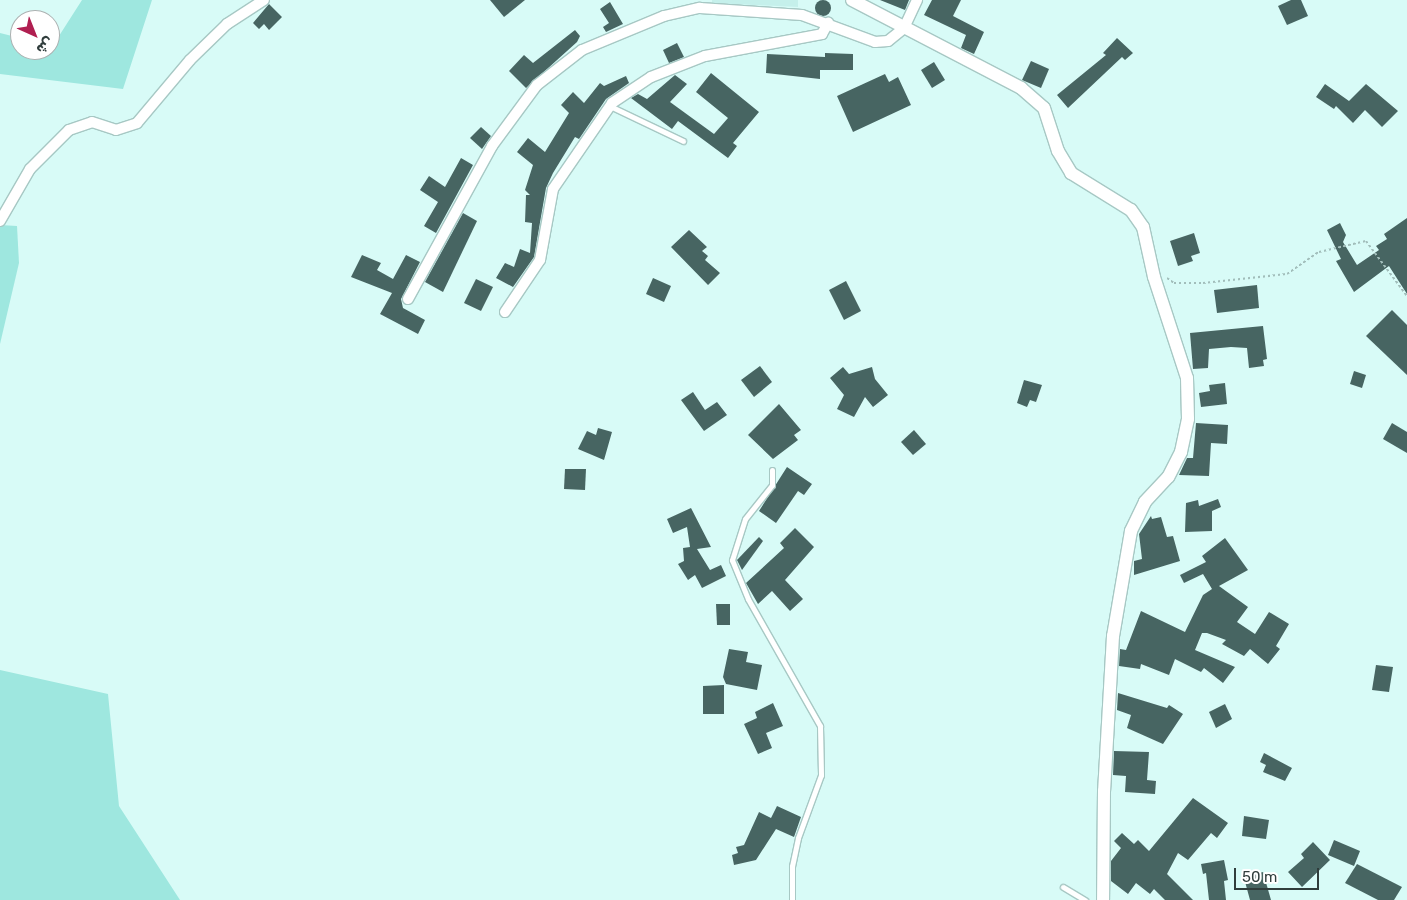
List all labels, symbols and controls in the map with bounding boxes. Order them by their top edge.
north arrow [10,10,60,60]
text: ش [33,33,57,58]
scale bar [1237,858,1322,890]
text: 50 m [1242,868,1277,886]

